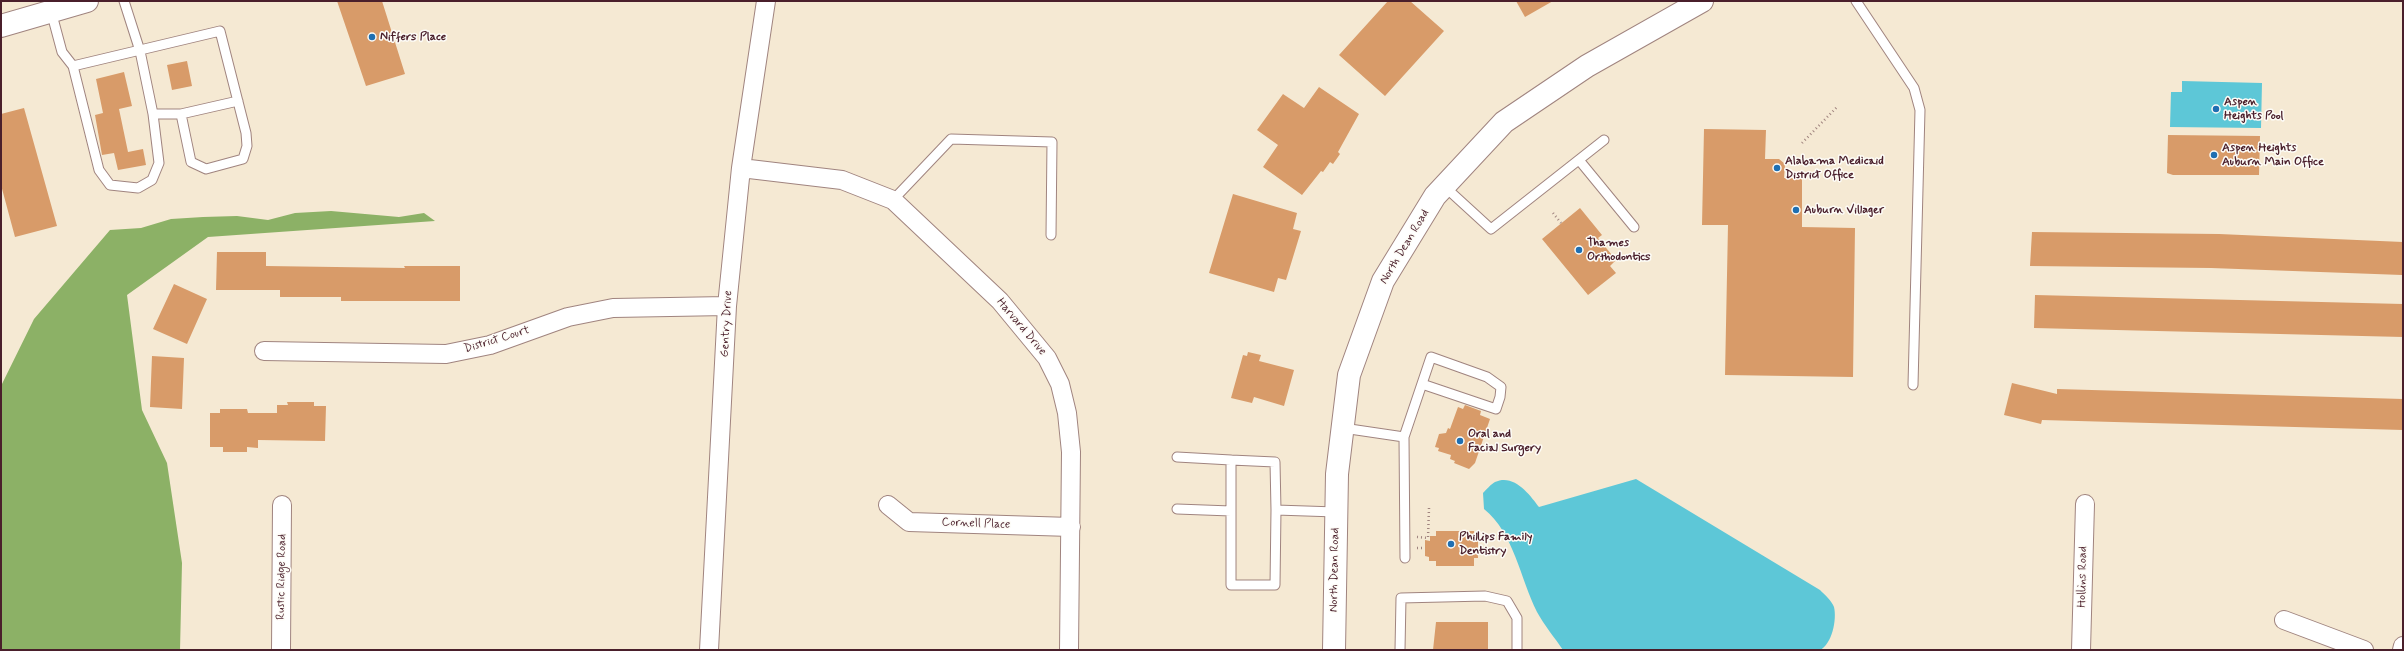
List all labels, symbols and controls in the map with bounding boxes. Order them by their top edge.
place label: Niffers Place [380,30,446,44]
marker: Niffers Place [367,32,377,42]
place label: Aspen Heights Pool [2224,95,2283,123]
marker: Aspen Heights Pool [2211,104,2221,114]
place label: Aspen Heights Auburn Main Office [2222,141,2324,169]
marker: Aspen Heights Auburn Main Office [2209,150,2219,160]
place label: Alabama Medicaid District Office [1785,154,1884,182]
marker: Alabama Medicaid District Office [1772,163,1782,173]
place label: Auburn Villager [1804,203,1884,217]
marker: Auburn Villager [1791,205,1801,215]
street label: North Dean Road [1377,207,1433,287]
place label: Thames Orthodontics [1587,236,1650,264]
marker: Thames Orthodontics [1574,245,1584,255]
street label: Gentry Drive [718,290,736,358]
street label: Harvard Drive [993,295,1049,359]
street label: District Court [463,323,531,357]
place label: Oral and Facial Surgery [1468,427,1541,455]
marker: Oral and Facial Surgery [1455,436,1465,446]
street label: Cornell Place [941,516,1011,532]
street label: North Dean Road [1327,528,1343,612]
place label: Phillips Family Dentistry [1459,530,1532,558]
street label: Rustic Ridge Road [274,534,290,620]
marker: Phillips Family Dentistry [1446,539,1456,549]
street label: Hollins Road [2075,546,2091,608]

